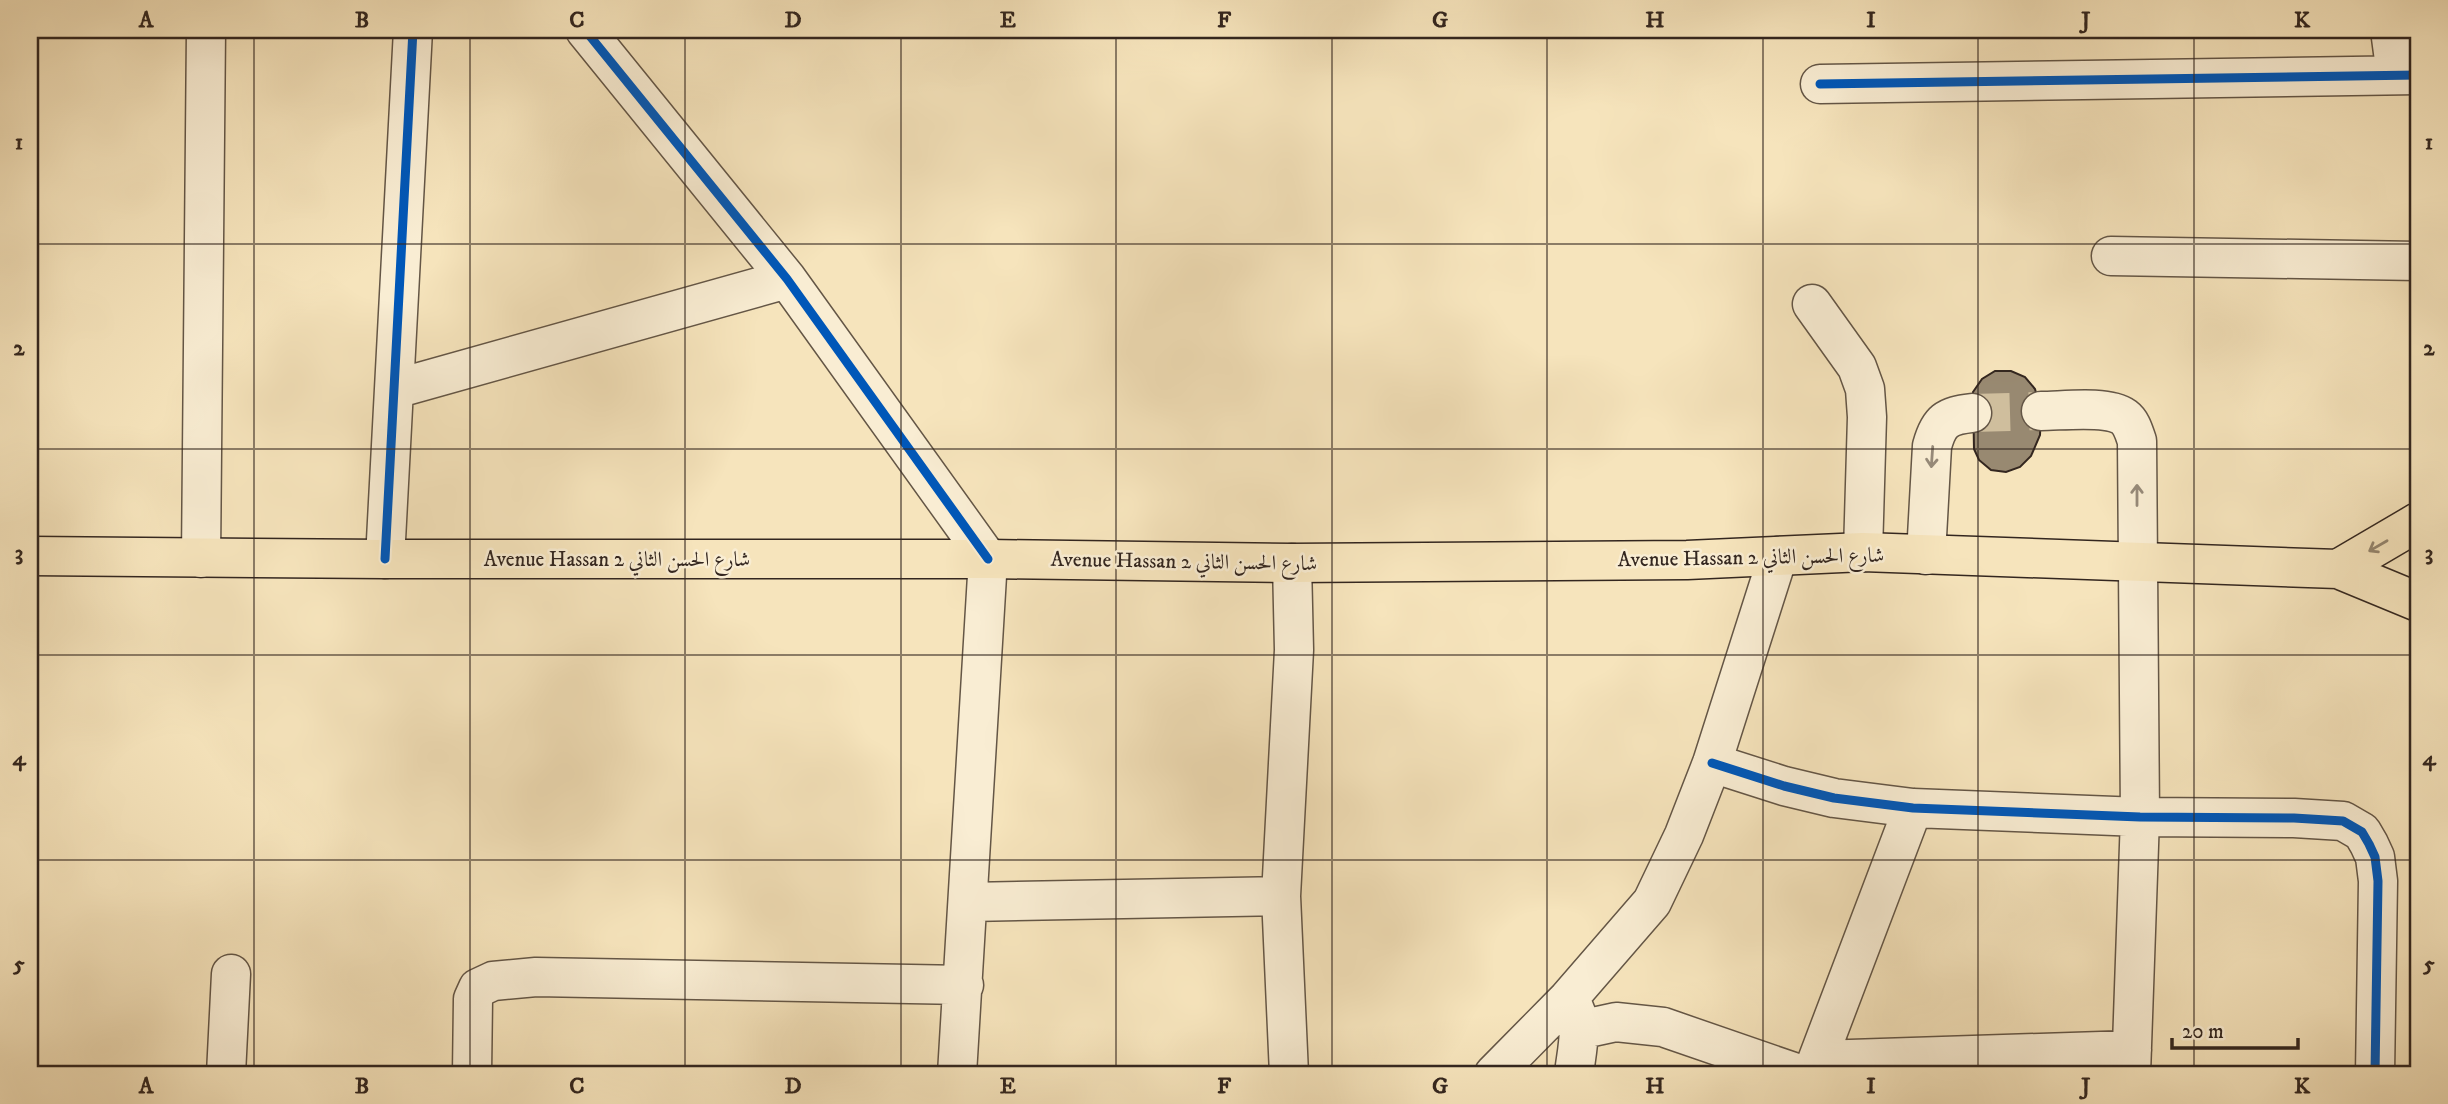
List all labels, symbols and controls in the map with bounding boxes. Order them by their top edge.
text: A [138,6,155,35]
text: B [355,6,369,35]
text: C [569,6,585,35]
text: D [784,6,802,35]
text: E [1000,6,1016,35]
text: F [1217,6,1232,35]
text: G [1432,6,1448,35]
text: H [1645,6,1665,35]
text: I [1866,6,1876,35]
text: J [2078,6,2091,35]
text: K [2294,6,2311,35]
text: 1 [15,128,23,157]
text: 1 [2425,128,2433,157]
text: 2 [13,334,25,363]
text: 2 [2423,334,2435,363]
one-way arrow [1925,445,1938,468]
one-way arrow [2130,484,2144,507]
text: 3 [15,539,23,568]
text: 3 [2425,539,2433,568]
one-way arrow [2368,540,2389,553]
street label: Avenue Hassan 2 شارع الحسن الثاني [1618,543,1885,577]
street label: Avenue Hassan 2 شارع الحسن الثاني [484,547,750,577]
street label: Avenue Hassan 2 شارع الحسن الثاني [1050,547,1317,581]
text: 4 [12,744,27,773]
text: 4 [2422,744,2437,773]
text: 5 [12,950,25,979]
text: 5 [2422,950,2435,979]
scale bar [2172,1006,2298,1050]
text: 20 m [2182,1019,2224,1045]
text: A [138,1072,155,1101]
text: B [355,1072,369,1101]
text: C [569,1072,585,1101]
text: D [784,1072,802,1101]
text: E [1000,1072,1016,1101]
text: F [1217,1072,1232,1101]
text: G [1432,1072,1448,1101]
text: H [1645,1072,1665,1101]
text: I [1866,1072,1876,1101]
text: J [2078,1072,2091,1101]
text: K [2294,1072,2311,1101]

